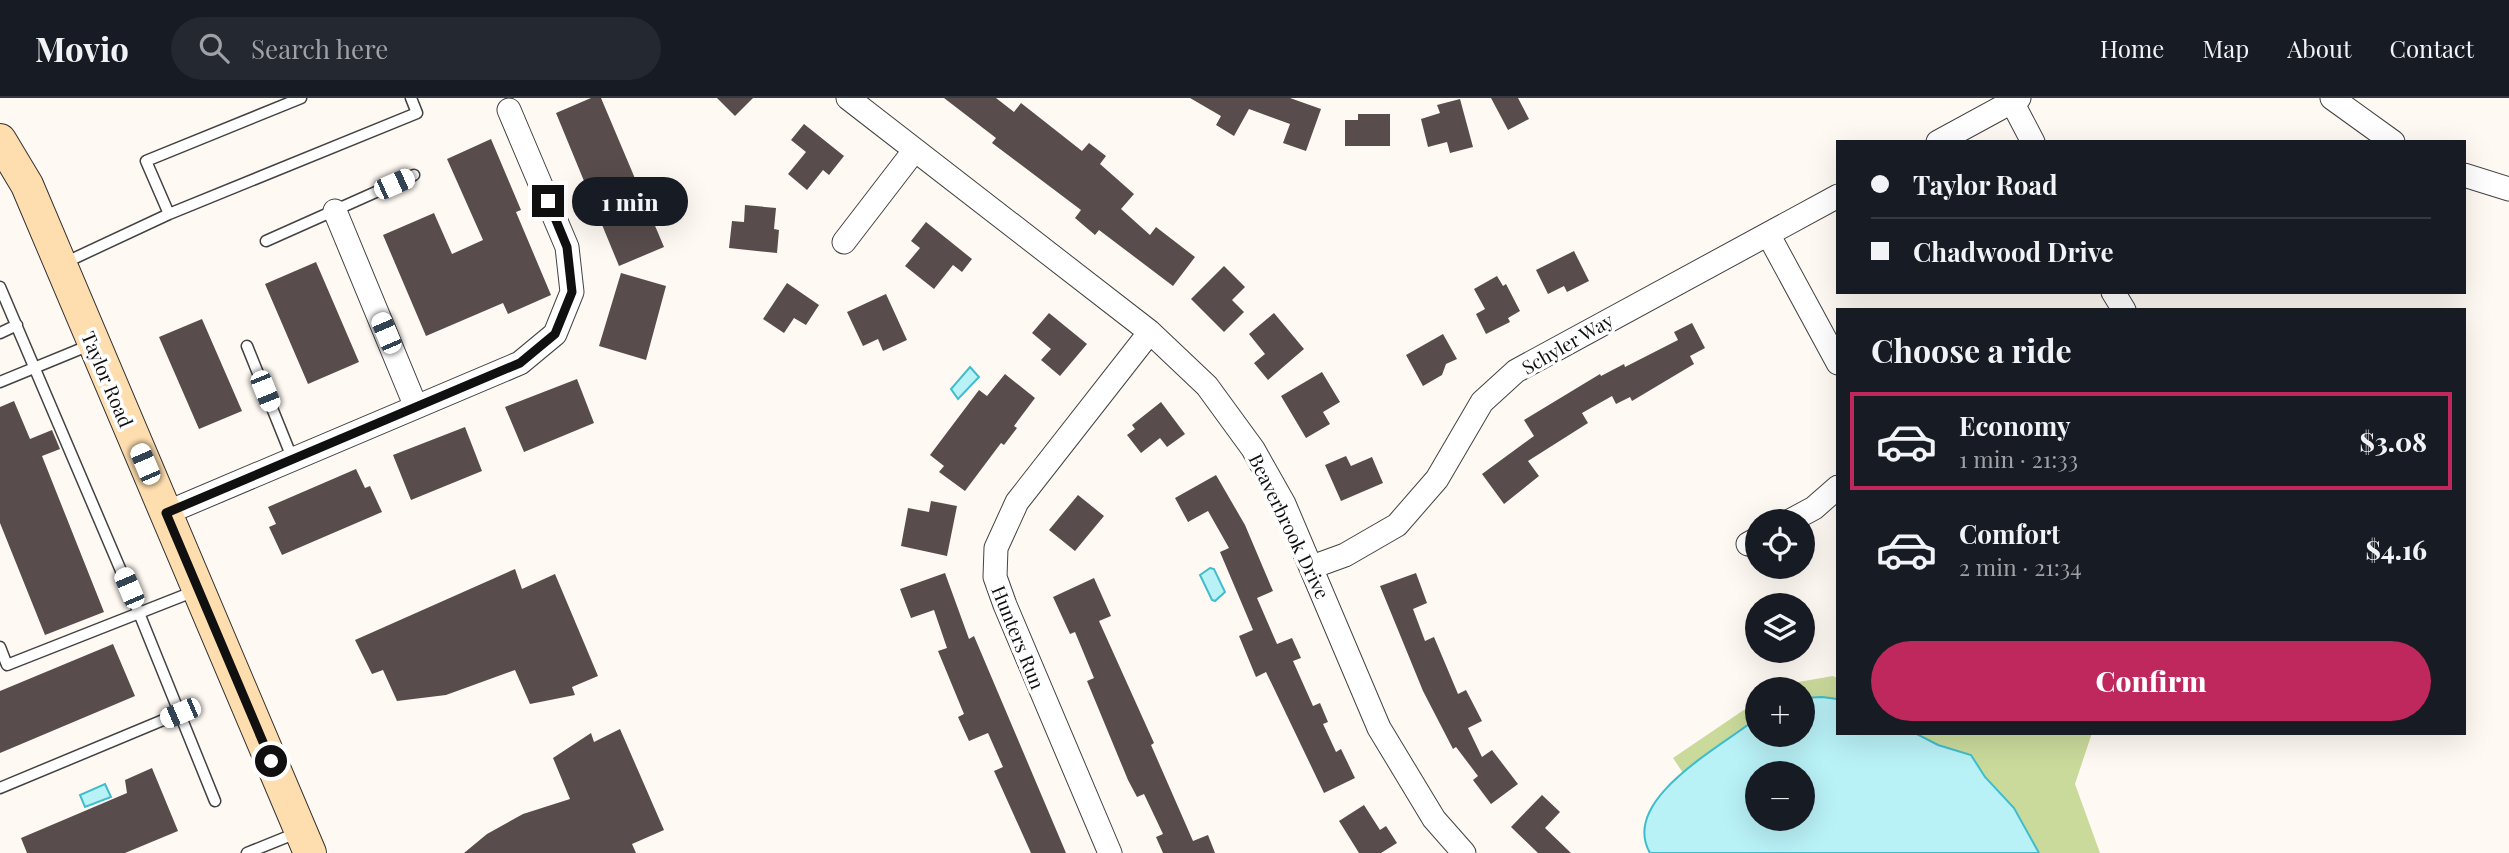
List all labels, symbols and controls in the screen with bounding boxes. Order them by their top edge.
search box [171,17,661,80]
text: Movio [35,26,129,70]
icon: search [195,29,233,67]
text: Search here [251,31,388,66]
text: Home [2100,32,2164,64]
text: Map [2202,32,2249,64]
text: About [2287,32,2351,64]
text: Contact [2389,32,2474,64]
car [371,166,418,202]
text: Taylor Road [1913,167,2058,202]
callout: 1 min [572,176,688,226]
route end [532,185,564,217]
text: 1 min [602,186,658,217]
text: Chadwood Drive [1913,234,2114,269]
street label: Schyler Way [1516,306,1618,380]
car [369,310,404,356]
street label: Taylor Road [76,327,140,431]
text: Choose a ride [1871,328,2072,371]
car [248,368,283,414]
text: Economy [1959,408,2070,443]
icon: car [1875,410,1938,473]
text: $3.08 [2359,424,2427,459]
car [128,441,163,487]
text: 1 min · 21:33 [1959,443,2078,474]
street label: Beaverbrook Drive [1244,449,1336,603]
map controls [1745,509,1815,831]
button: locate [1745,509,1815,579]
text: Comfort [1959,516,2060,551]
icon: car [1875,518,1938,581]
text: $4.16 [2365,532,2427,567]
text: 2 min · 21:34 [1959,551,2082,582]
car [112,565,147,611]
street label: Hunters Run [986,581,1052,693]
button: layers [1745,593,1815,663]
button: Confirm [1871,641,2431,721]
button: + [1745,677,1815,747]
car [157,695,204,731]
route start [255,745,287,777]
button: − [1745,761,1815,831]

